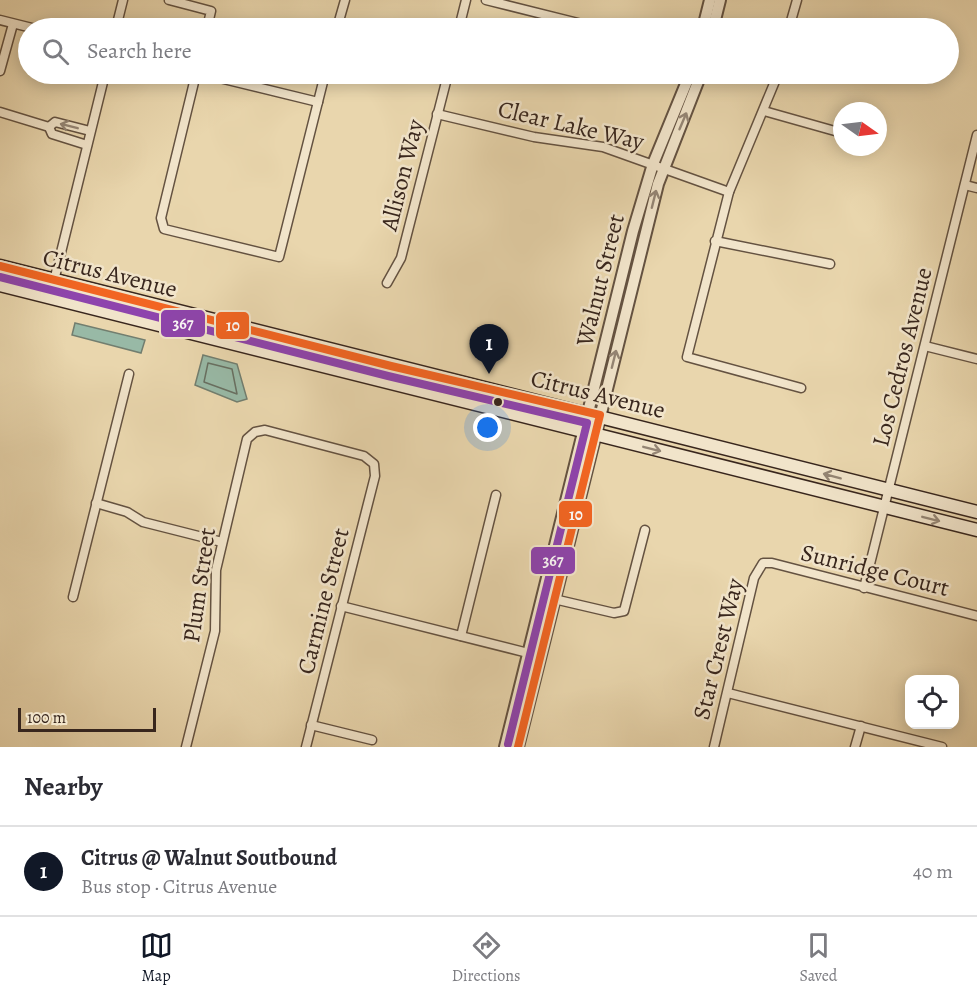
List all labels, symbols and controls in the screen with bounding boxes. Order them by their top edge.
search box [18,18,959,84]
icon: search [39,35,72,68]
text: Search here [87,36,192,66]
street label: Clear Lake Way [495,93,647,157]
north arrow [833,102,887,156]
one-way arrow [678,112,689,130]
street label: Allison Way [373,116,431,235]
one-way arrow [60,119,79,131]
one-way arrow [649,190,661,209]
street label: Walnut Street [568,210,632,350]
street label: Citrus Avenue [40,241,180,305]
street label: Los Cedros Avenue [864,264,940,450]
line badge: 367 [160,309,206,338]
line badge: 10 [215,311,250,340]
text: 367 [172,313,194,335]
text: 10 [226,315,240,337]
pin: 1 [470,324,508,374]
one-way arrow [608,349,620,368]
street label: Citrus Avenue [528,362,668,426]
unlabelled marker [492,396,504,408]
your location [473,413,502,442]
one-way arrow [642,443,661,455]
one-way arrow [823,469,842,481]
line badge: 10 [558,500,593,528]
text: 10 [569,504,583,526]
one-way arrow [921,513,940,525]
street label: Carmine Street [289,524,357,678]
street label: Plum Street [175,525,223,645]
street label: Sunridge Court [797,536,953,604]
line badge: 367 [530,546,576,575]
text: 367 [542,550,564,572]
street label: Star Crest Way [685,575,751,723]
map controls [905,675,959,729]
button: locate [905,675,959,729]
scale bar [18,705,156,732]
text: 100 m [27,707,66,729]
text: Nearby [24,769,103,804]
text: Citrus @ Walnut Soutbound [81,843,337,873]
text: 1 [40,858,47,885]
text: 40 m [913,858,953,885]
text: Bus stop · Citrus Avenue [81,873,277,900]
tab: Map [140,929,173,987]
tab: Directions [452,929,520,987]
tab: Saved [799,929,837,987]

